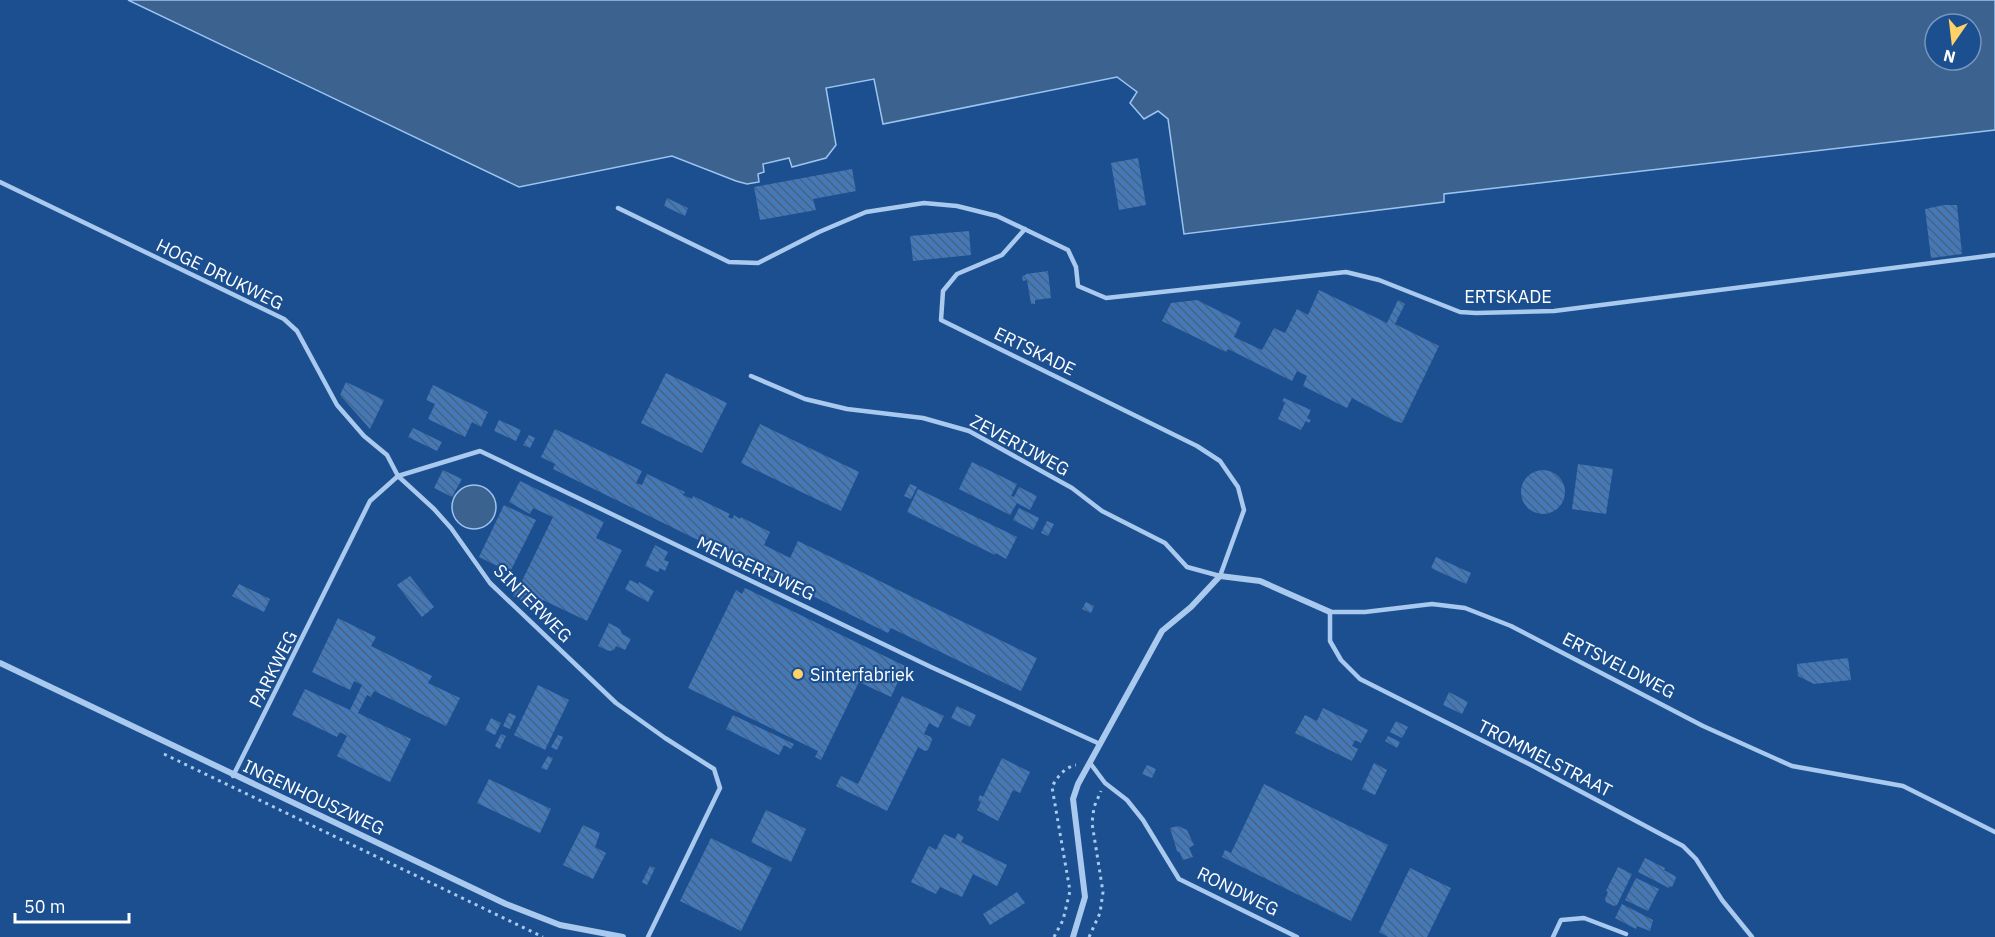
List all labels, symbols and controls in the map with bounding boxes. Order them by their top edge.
north arrow [1923,12,1983,72]
text: N [1941,45,1957,68]
street label: HOGE DRUKWEG [153,233,287,315]
street label: ERTSKADE [1464,285,1552,308]
street label: ERTSKADE [991,321,1079,381]
street label: ZEVERIJWEG [966,409,1074,481]
street label: MENGERIJWEG [693,531,819,605]
street label: SINTERWEG [489,559,577,647]
street label: PARKWEG [244,627,302,711]
street label: ERTSVELDWEG [1559,627,1679,703]
place label: Sinterfabriek [810,663,915,686]
marker: Sinterfabriek [791,667,805,681]
street label: TROMMELSTRAAT [1474,714,1616,802]
street label: INGENHOUSZWEG [240,754,388,840]
street label: RONDWEG [1193,861,1283,921]
scale bar [15,886,129,924]
text: 50 m [24,895,66,918]

